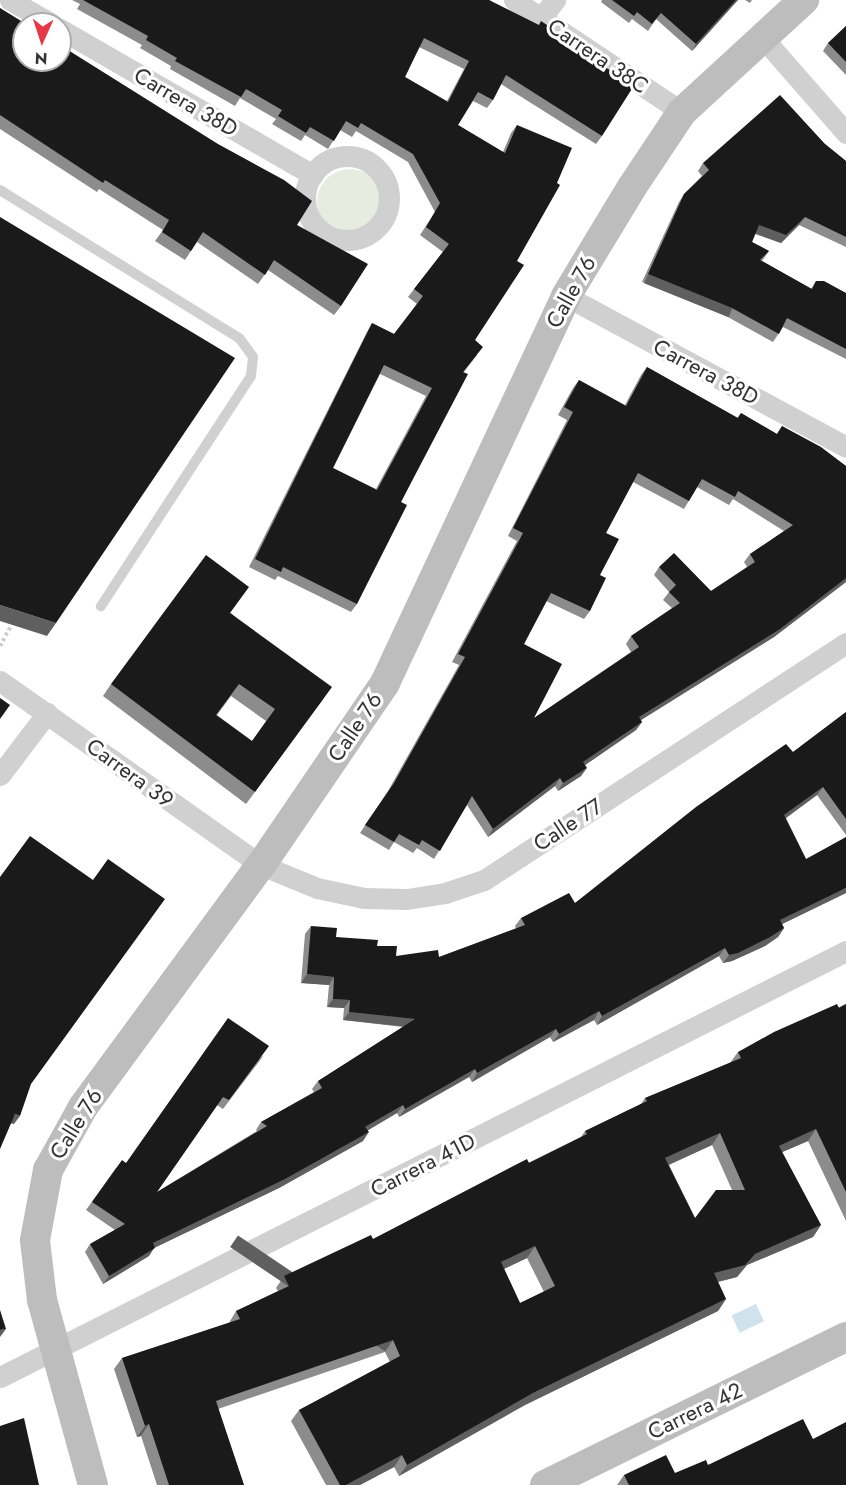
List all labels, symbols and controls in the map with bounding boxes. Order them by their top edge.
north arrow [12,12,72,72]
street label: Carrera 38C [543,13,653,99]
text: N [34,47,48,70]
street label: Carrera 38D [129,62,243,142]
street label: Calle 76 [541,252,601,332]
street label: Carrera 38D [649,333,763,411]
street label: Calle 76 [322,687,388,767]
street label: Carrera 39 [81,733,179,813]
street label: Calle 77 [529,793,607,857]
street label: Calle 76 [44,1084,108,1164]
street label: Carrera 41D [366,1127,480,1203]
street label: Carrera 42 [643,1377,747,1445]

